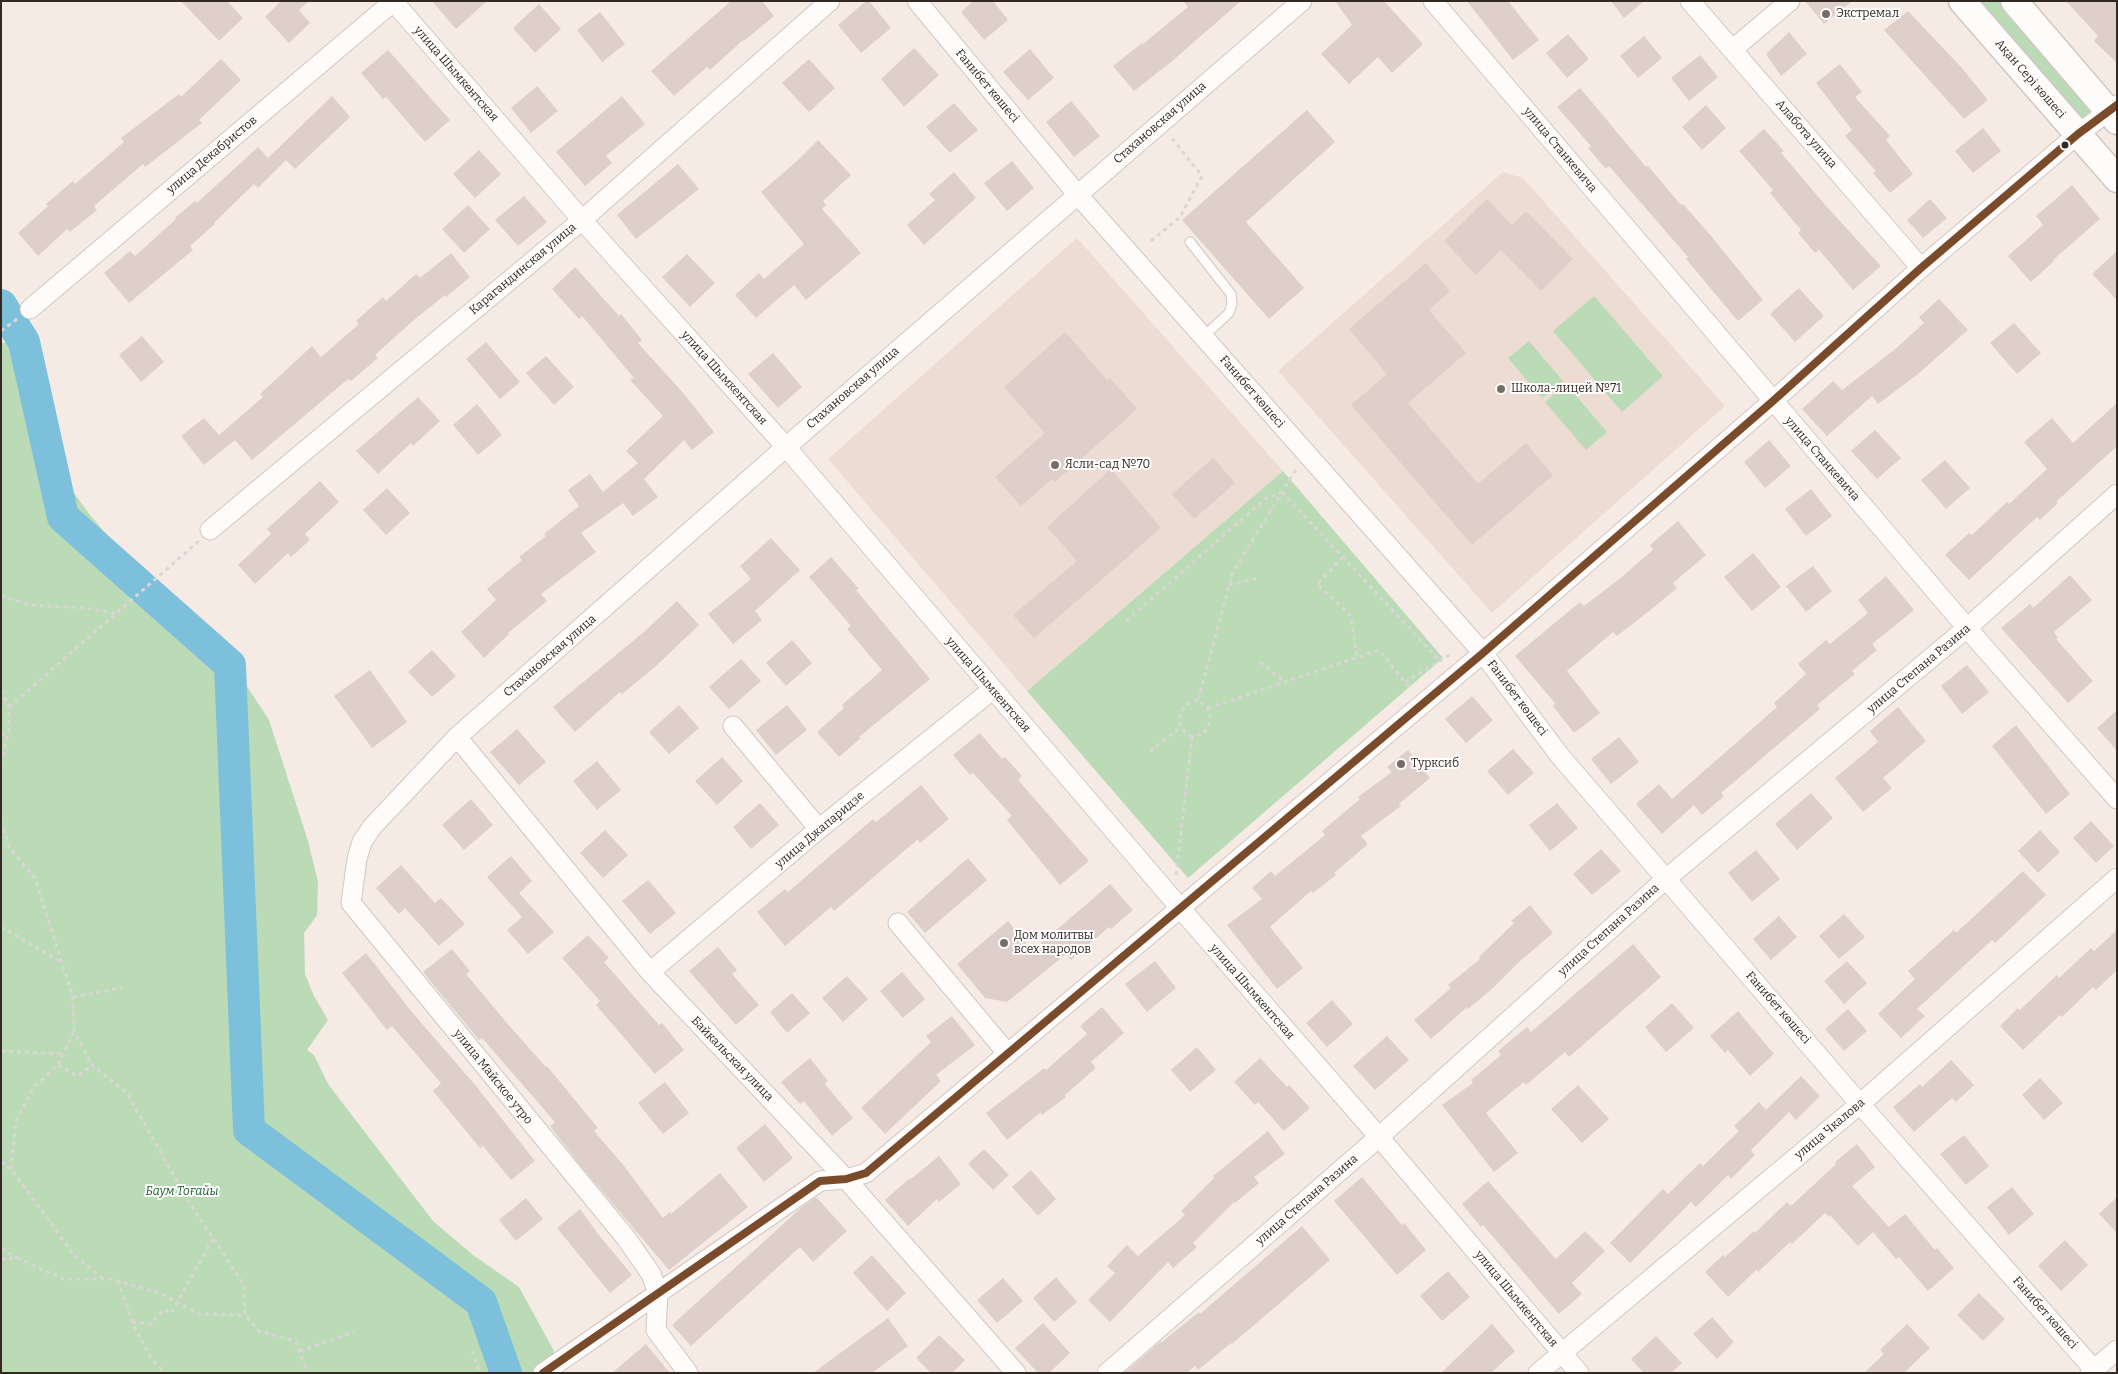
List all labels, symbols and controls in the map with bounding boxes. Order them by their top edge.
place label: Экстремал [1836,7,1899,21]
marker: Экстремал [1820,8,1832,20]
street label: улица Шымкентская [411,23,501,125]
street label: Ақан Сері көшесі [1992,37,2068,121]
street label: Ғанибет көшесі [952,46,1022,126]
street label: Стахановская улица [1111,79,1209,167]
street label: Алабота улица [1772,97,1840,171]
street label: улица Станкевича [1520,104,1600,196]
street label: улица Декабристов [164,113,260,197]
unlabelled marker [2060,140,2070,150]
street label: Карагандинская улица [467,220,579,318]
street label: улица Шымкентская [678,328,770,428]
street label: Стахановская улица [804,344,902,432]
street label: Ғанибет көшесі [1217,353,1287,431]
place label: Школа-лицей №71 [1511,382,1621,396]
marker: Школа-лицей №71 [1495,383,1507,395]
street label: улица Станкевича [1781,414,1863,504]
place label: Ясли-сад №70 [1065,458,1150,472]
marker: Ясли-сад №70 [1049,459,1061,471]
street label: Стахановская улица [501,612,599,700]
street label: улица Степана Разина [1864,622,1974,716]
street label: улица Шымкентская [943,634,1033,736]
street label: Ғанибет көшесі [1484,657,1550,739]
place label: Турксиб [1411,757,1459,771]
marker: Турксиб [1395,758,1407,770]
street label: улица Джапаридзе [773,789,867,871]
street label: улица Степана Разина [1556,881,1662,979]
place label: Дом молитвы всех народов [1014,929,1093,957]
marker: Дом молитвы всех народов [998,937,1010,949]
street label: улица Шымкентская [1207,941,1297,1043]
street label: Ғанибет көшесі [1743,969,1813,1047]
street label: Байкальская улица [688,1014,776,1104]
street label: улица Майское утро [450,1027,536,1127]
street label: улица Чкалова [1792,1096,1868,1162]
street label: улица Степана Разина [1253,1152,1361,1248]
park label: Баум Тоғайы [146,1185,218,1199]
street label: улица Шымкентская [1471,1248,1561,1350]
street label: Ғанибет көшесі [2010,1274,2080,1352]

